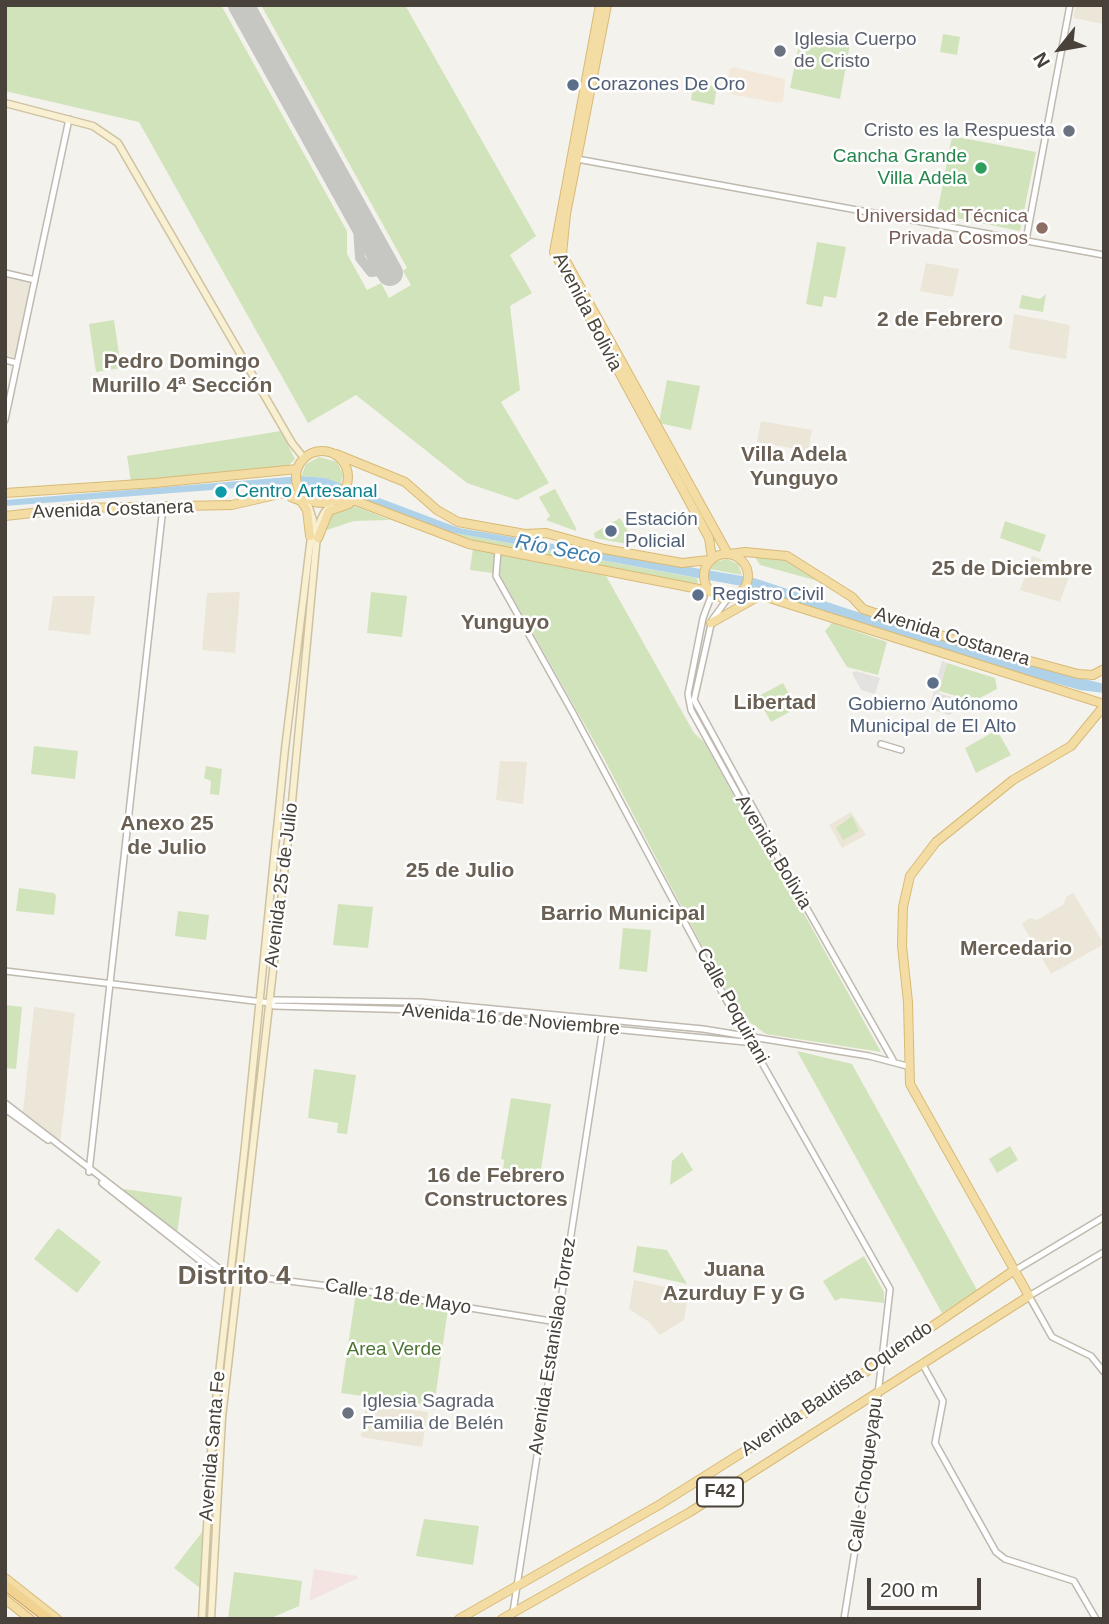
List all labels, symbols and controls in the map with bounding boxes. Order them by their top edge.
north arrow [1025,14,1095,84]
place label: Iglesia Cuerpo de Cristo [794,29,917,73]
marker: Iglesia Cuerpo de Cristo [772,43,788,59]
text: N [1029,49,1054,71]
place label: Corazones De Oro [587,74,745,96]
marker: Corazones De Oro [565,77,581,93]
place label: Cristo es la Respuesta [864,120,1055,142]
marker: Cristo es la Respuesta [1061,123,1077,139]
place label: Cancha Grande Villa Adela [833,146,967,190]
marker: Cancha Grande Villa Adela [973,160,989,176]
place label: Universidad Técnica Privada Cosmos [856,206,1028,250]
marker: Universidad Técnica Privada Cosmos [1034,220,1050,236]
street label: Avenida Bolivia [547,249,627,375]
district label: 2 de Febrero [877,307,1003,333]
district label: Pedro Domingo Murillo 4ª Sección [92,349,272,399]
district label: Villa Adela Yunguyo [741,442,847,492]
place label: Centro Artesanal [235,481,378,503]
marker: Centro Artesanal [213,484,229,500]
street label: Avenida Costanera [32,496,194,524]
place label: Estación Policial [625,509,698,553]
marker: Estación Policial [603,523,619,539]
water label: Río Seco [513,529,603,571]
district label: 25 de Diciembre [931,556,1093,582]
place label: Registro Civil [712,584,824,606]
marker: Registro Civil [690,587,706,603]
street label: Avenida Costanera [872,603,1032,671]
district label: Yunguyo [461,610,549,636]
marker: Gobierno Autónomo Municipal de El Alto [925,675,941,691]
district label: Libertad [734,690,816,716]
place label: Gobierno Autónomo Municipal de El Alto [848,694,1018,738]
street label: Avenida Bolivia [730,791,816,913]
street label: Avenida 25 de Julio [261,801,303,969]
district label: Anexo 25 de Julio [120,811,214,861]
district label: 25 de Julio [406,858,514,884]
district label: Barrio Municipal [541,901,705,927]
district label: Mercedario [960,936,1072,962]
street label: Calle Poquirani [691,944,773,1068]
street label: Avenida 16 de Noviembre [401,999,621,1041]
district label: 16 de Febrero Constructores [424,1163,568,1213]
street label: Avenida Estanislao Torrez [525,1236,581,1456]
district label: Juana Azurduy F y G [663,1257,805,1307]
district label: Distrito 4 [178,1261,290,1293]
street label: Calle 18 de Mayo [323,1274,473,1320]
street label: Avenida Bautista Oquendo [737,1316,937,1462]
park label: Area Verde [346,1339,442,1361]
street label: Avenida Santa Fe [195,1370,231,1522]
place label: Iglesia Sagrada Familia de Belén [362,1391,504,1435]
street label: Calle Choqueyapu [844,1396,888,1554]
marker: Iglesia Sagrada Familia de Belén [340,1405,356,1421]
road number: F42 [697,1478,743,1506]
scale bar [871,1564,985,1608]
text: 200 m [880,1578,938,1601]

